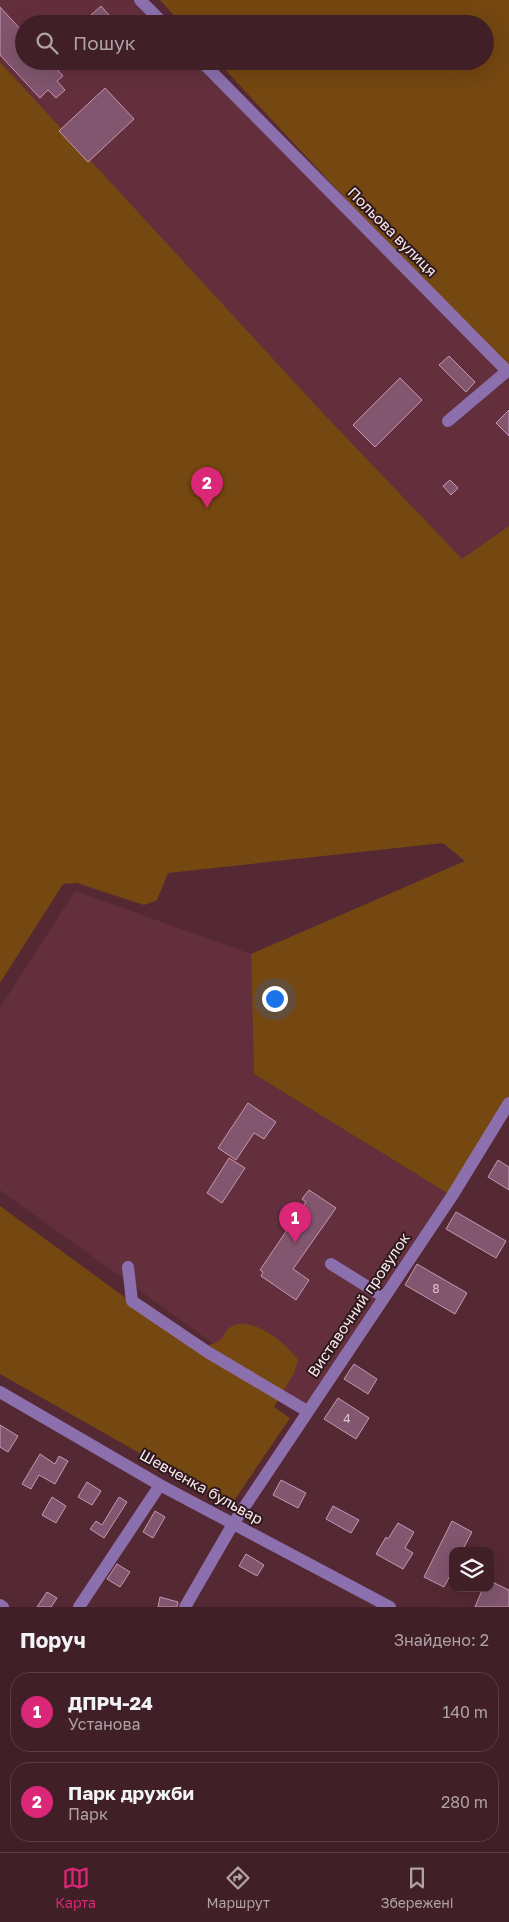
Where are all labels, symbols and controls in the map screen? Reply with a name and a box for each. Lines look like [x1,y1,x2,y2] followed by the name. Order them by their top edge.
[15,15,494,70] search box
[33,29,61,57] icon: search
[73,31,136,54] text: Пошук
[344,183,441,280] street label: Польова вулиця
[191,467,223,508] pin: 2
[262,986,288,1012] your location
[279,1202,311,1243] pin: 1
[303,1229,413,1380] street label: Виставочний провулок
[432,1281,440,1296] house number: 8
[343,1411,351,1426] house number: 4
[137,1445,266,1527] street label: Шевченка бульвар
[449,1547,494,1592] map controls
[449,1547,494,1592] button: layers
[20,1627,86,1653] text: Поруч
[394,1630,489,1650] text: Знайдено: 2
[68,1691,153,1714] text: ДПРЧ-24
[33,1702,41,1722] text: 1
[442,1702,488,1722] text: 140 m
[68,1714,140,1734] text: Установа
[68,1781,194,1804] text: Парк дружби
[32,1792,42,1812] text: 2
[441,1792,488,1812] text: 280 m
[68,1804,108,1824] text: Парк
[55,1864,96,1911] tab: Карта
[207,1864,270,1911] tab: Маршрут
[380,1864,454,1911] tab: Збережені

